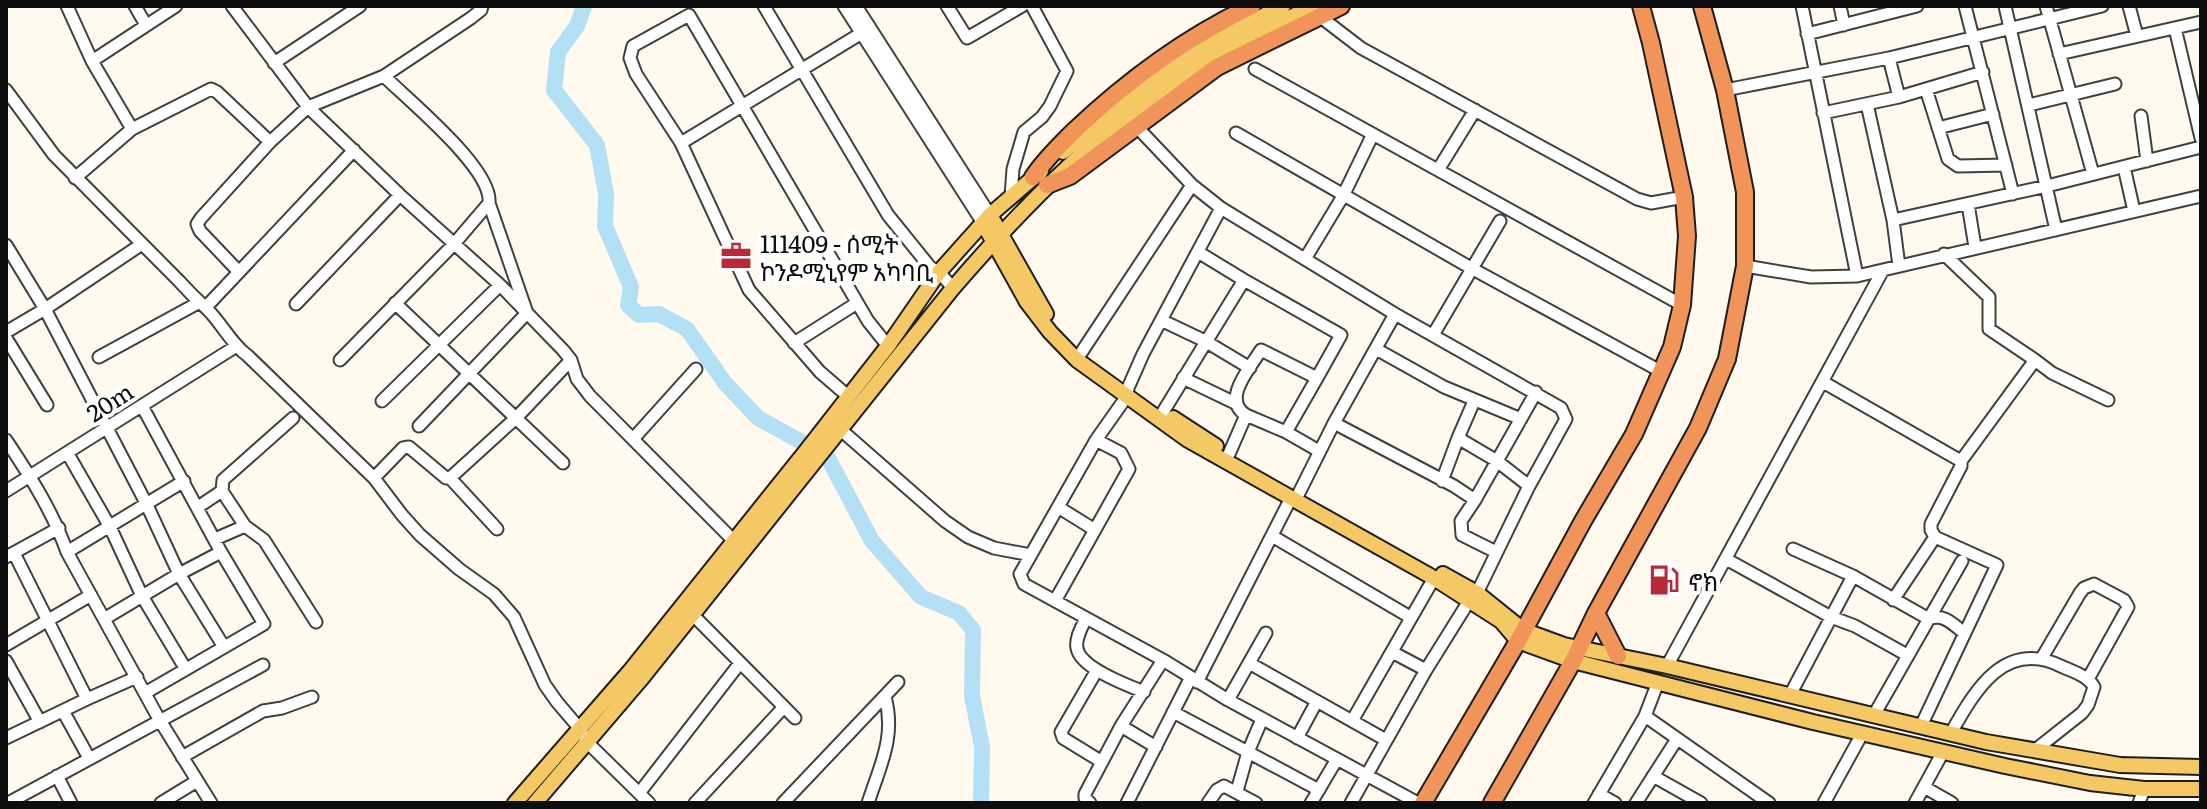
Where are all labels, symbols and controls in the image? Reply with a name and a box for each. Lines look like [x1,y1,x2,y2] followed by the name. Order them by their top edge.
[760,225,934,288] place label: 111409 - ሰሚት ኮንዶሚኒየም አካባቢ
[719,239,753,273] office icon: 111409 - ሰሚት ኮንዶሚኒየም አካባቢ
[79,373,139,429] street label: 20m
[1647,563,1681,597] fuel station icon: ኖክ
[1688,563,1718,598] place label: ኖክ

